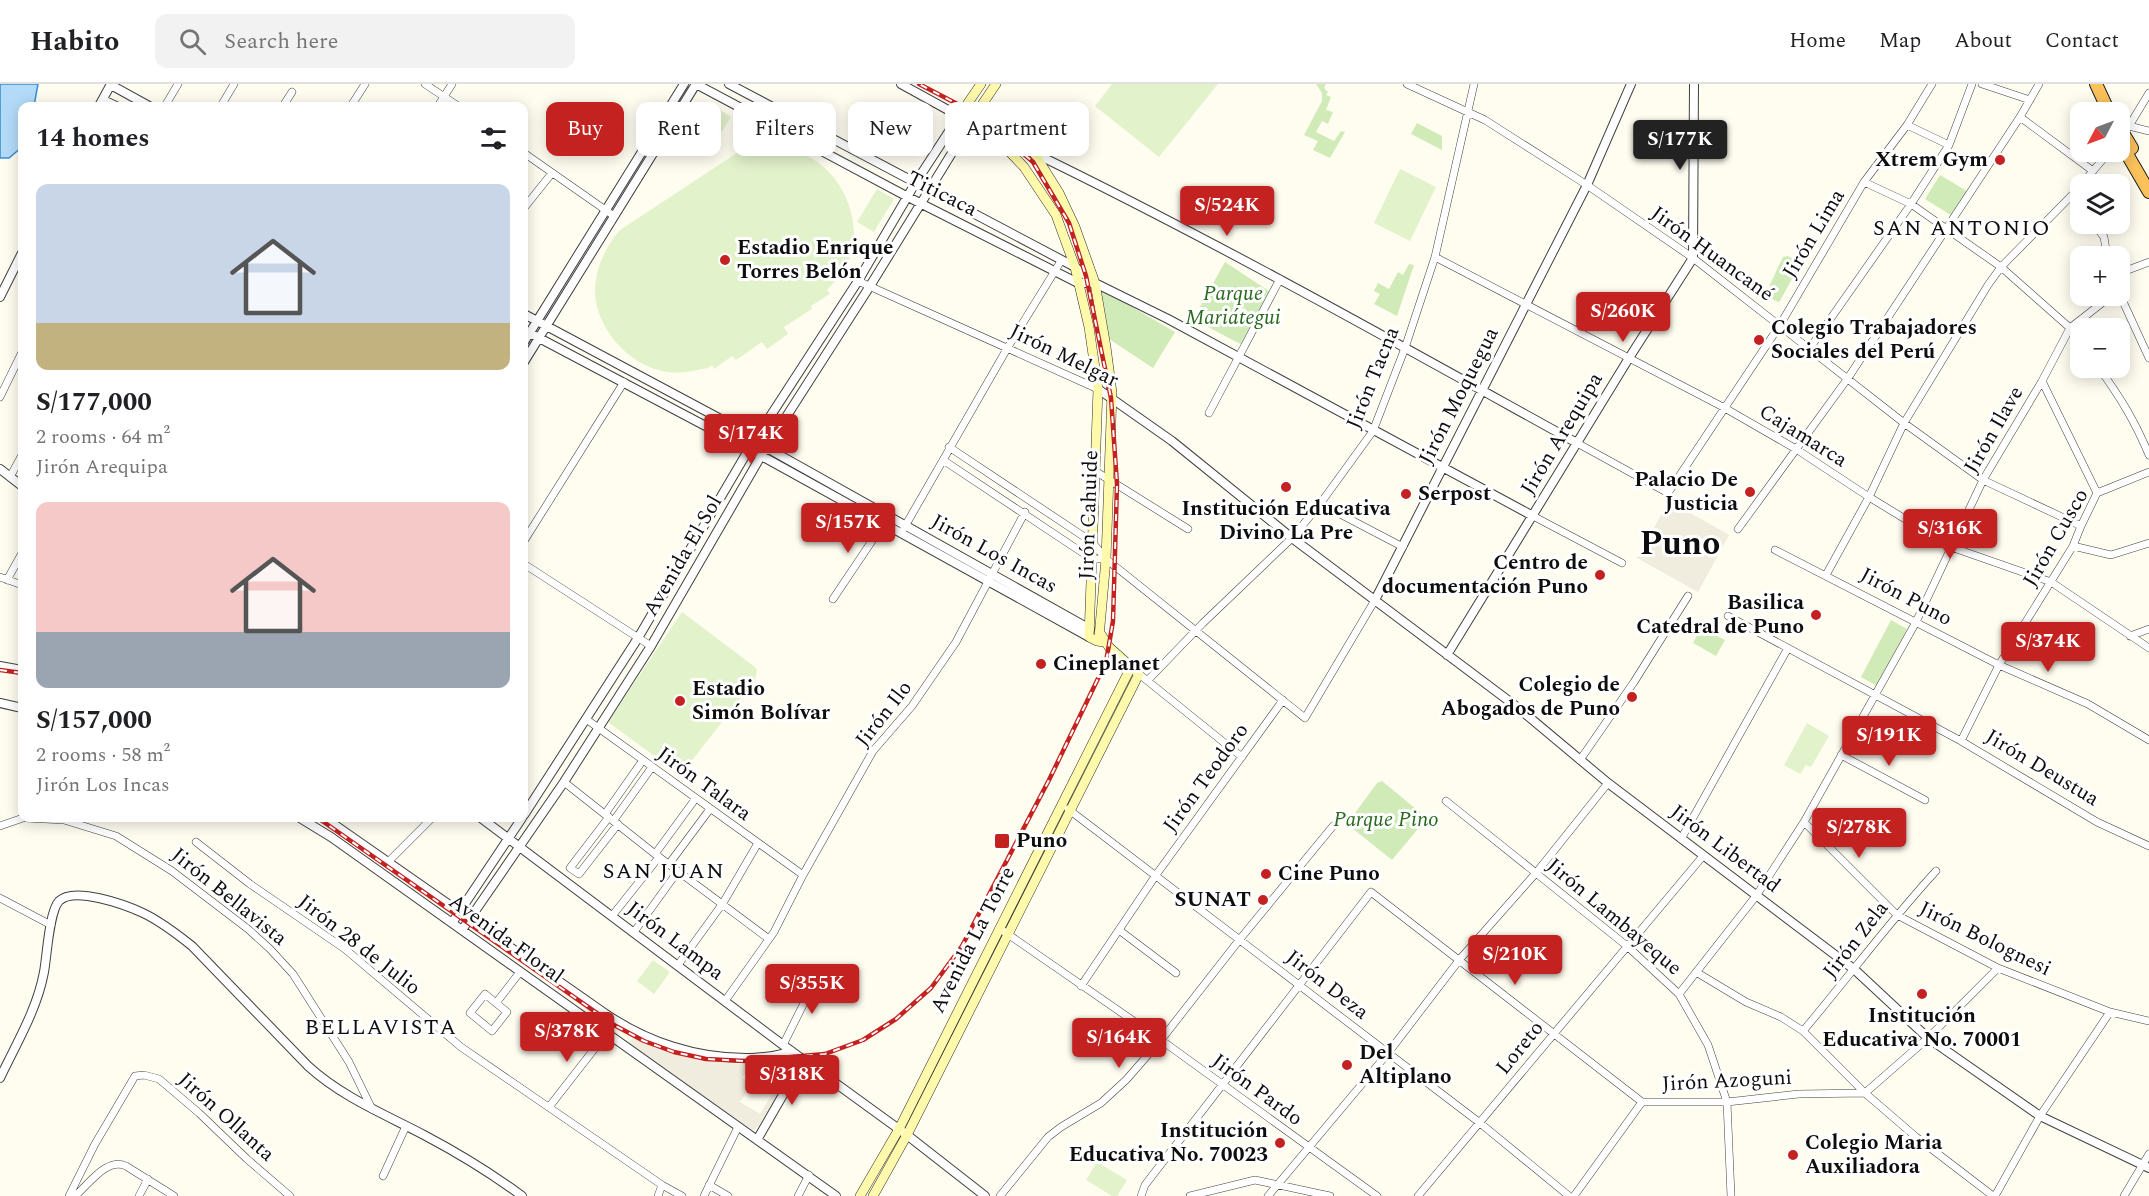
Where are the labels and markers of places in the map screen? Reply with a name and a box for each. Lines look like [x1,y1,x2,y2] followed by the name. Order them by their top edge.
[1631,120,1729,171] pin: S/177K
[1875,144,1988,176] place label: Xtrem Gym
[1993,153,2007,167] marker: Xtrem Gym
[1178,186,1276,237] pin: S/524K
[737,232,893,288] place label: Estadio Enrique Torres Belón
[718,253,732,267] marker: Estadio Enrique Torres Belón
[1574,292,1672,343] pin: S/260K
[1771,312,1977,368] place label: Colegio Trabajadores Sociales del Perú
[1752,333,1766,347] marker: Colegio Trabajadores Sociales del Perú
[702,414,800,465] pin: S/174K
[1634,464,1738,520] place label: Palacio De Justicia
[1418,478,1491,510] place label: Serpost
[1279,480,1293,494] marker: Institución Educativa Divino La Pre
[1743,485,1757,499] marker: Palacio De Justicia
[1399,487,1413,501] marker: Serpost
[1181,493,1391,549] place label: Institución Educativa Divino La Pre
[799,503,897,554] pin: S/157K
[1901,509,1999,560] pin: S/316K
[1382,547,1588,603] place label: Centro de documentación Puno
[1593,568,1607,582] marker: Centro de documentación Puno
[1636,587,1804,643] place label: Basilica Catedral de Puno
[1809,608,1823,622] marker: Basilica Catedral de Puno
[1999,622,2097,673] pin: S/374K
[1053,648,1160,680] place label: Cineplanet
[1034,657,1048,671] marker: Cineplanet
[1441,669,1620,725] place label: Colegio de Abogados de Puno
[692,673,830,729] place label: Estadio Simón Bolívar
[1625,690,1639,704] marker: Colegio de Abogados de Puno
[673,694,687,708] marker: Estadio Simón Bolívar
[1840,716,1938,767] pin: S/191K
[1810,808,1908,859] pin: S/278K
[1016,825,1067,857] place label: Puno
[993,832,1011,850] marker: Puno
[1278,858,1380,890] place label: Cine Puno
[1259,867,1273,881] marker: Cine Puno
[1175,884,1251,916] place label: SUNAT
[1256,893,1270,907] marker: SUNAT
[1466,935,1564,986] pin: S/210K
[763,964,861,1015] pin: S/355K
[1915,987,1929,1001] marker: Institución Educativa No. 70001
[1822,1000,2022,1056] place label: Institución Educativa No. 70001
[518,1012,616,1063] pin: S/378K
[1070,1018,1168,1069] pin: S/164K
[1359,1037,1452,1093] place label: Del Altiplano
[743,1055,841,1106] pin: S/318K
[1340,1058,1354,1072] marker: Del Altiplano
[1069,1115,1268,1171] place label: Institución Educativa No. 70023
[1805,1127,1942,1183] place label: Colegio Maria Auxiliadora
[1273,1136,1287,1150] marker: Institución Educativa No. 70023
[1786,1148,1800,1162] marker: Colegio Maria Auxiliadora

